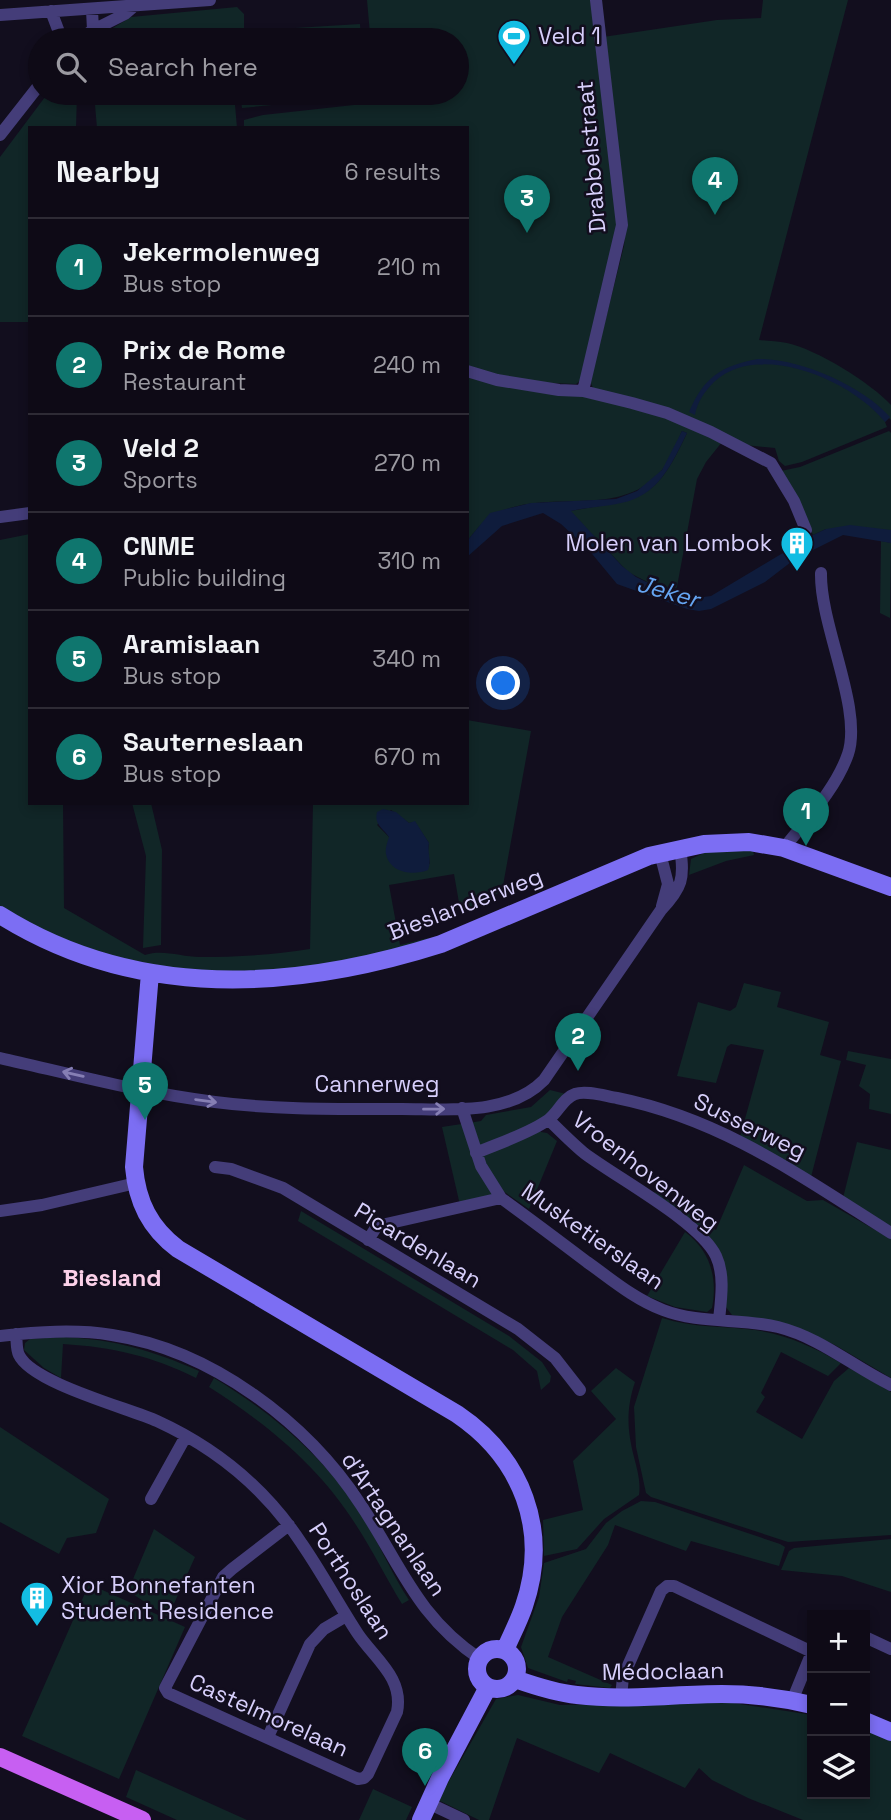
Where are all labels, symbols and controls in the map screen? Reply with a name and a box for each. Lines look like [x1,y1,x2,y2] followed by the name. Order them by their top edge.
[495,17,533,66] sports icon: Veld 1
[538,21,601,51] place label: Veld 1
[28,28,469,105] search box
[52,48,90,86] icon: search
[108,50,258,84] text: Search here
[569,80,613,234] street label: Drabbelstraat
[56,152,160,191] text: Nearby
[345,157,441,187] text: 6 results
[692,157,738,215] pin: 4
[504,175,550,233] pin: 3
[123,235,320,269] text: Jekermolenweg
[74,252,84,282] text: 1
[377,252,441,282] text: 210 m
[123,269,221,299] text: Bus stop
[123,333,286,367] text: Prix de Rome
[72,350,86,380] text: 2
[373,350,441,380] text: 240 m
[123,367,246,397] text: Restaurant
[123,431,199,465] text: Veld 2
[72,448,86,478] text: 3
[374,448,441,478] text: 270 m
[123,465,198,495] text: Sports
[778,524,816,573] building icon: Molen van Lombok
[565,528,772,558] place label: Molen van Lombok
[123,529,195,563] text: CNME
[72,546,86,576] text: 4
[377,546,441,576] text: 310 m
[123,563,286,593] text: Public building
[633,567,706,615] water label: Jeker
[123,627,260,661] text: Aramislaan
[72,644,86,674] text: 5
[372,644,441,674] text: 340 m
[123,661,221,691] text: Bus stop
[486,666,520,700] your location
[123,725,304,759] text: Sauterneslaan
[72,742,86,772] text: 6
[374,742,441,772] text: 670 m
[123,759,221,789] text: Bus stop
[783,788,829,846] pin: 1
[383,861,547,947] street label: Bieslanderweg
[555,1013,601,1071] pin: 2
[122,1062,168,1120] pin: 5
[62,1067,85,1081] one-way arrow
[314,1069,440,1099] street label: Cannerweg
[689,1086,811,1166] street label: Susserweg
[195,1095,217,1108] one-way arrow
[422,1102,445,1116] one-way arrow
[567,1104,725,1238] street label: Vroenhovenweg
[516,1176,670,1296] street label: Musketierslaan
[349,1195,487,1295] street label: Picardenlaan
[62,1262,162,1293] district label: Biesland
[335,1446,453,1602] street label: d'Artagnanlaan
[302,1517,400,1645] street label: Porthoslaan
[61,1570,274,1626] place label: Xior Bonnefanten Student Residence
[18,1579,56,1628] building icon: Xior Bonnefanten Student Residence
[807,1610,870,1799] map controls
[807,1610,870,1673] button: +
[602,1655,724,1687] street label: Médoclaan
[185,1666,353,1764] street label: Castelmorelaan
[807,1673,870,1736] button: −
[402,1728,448,1786] pin: 6
[807,1736,870,1799] button: layers

